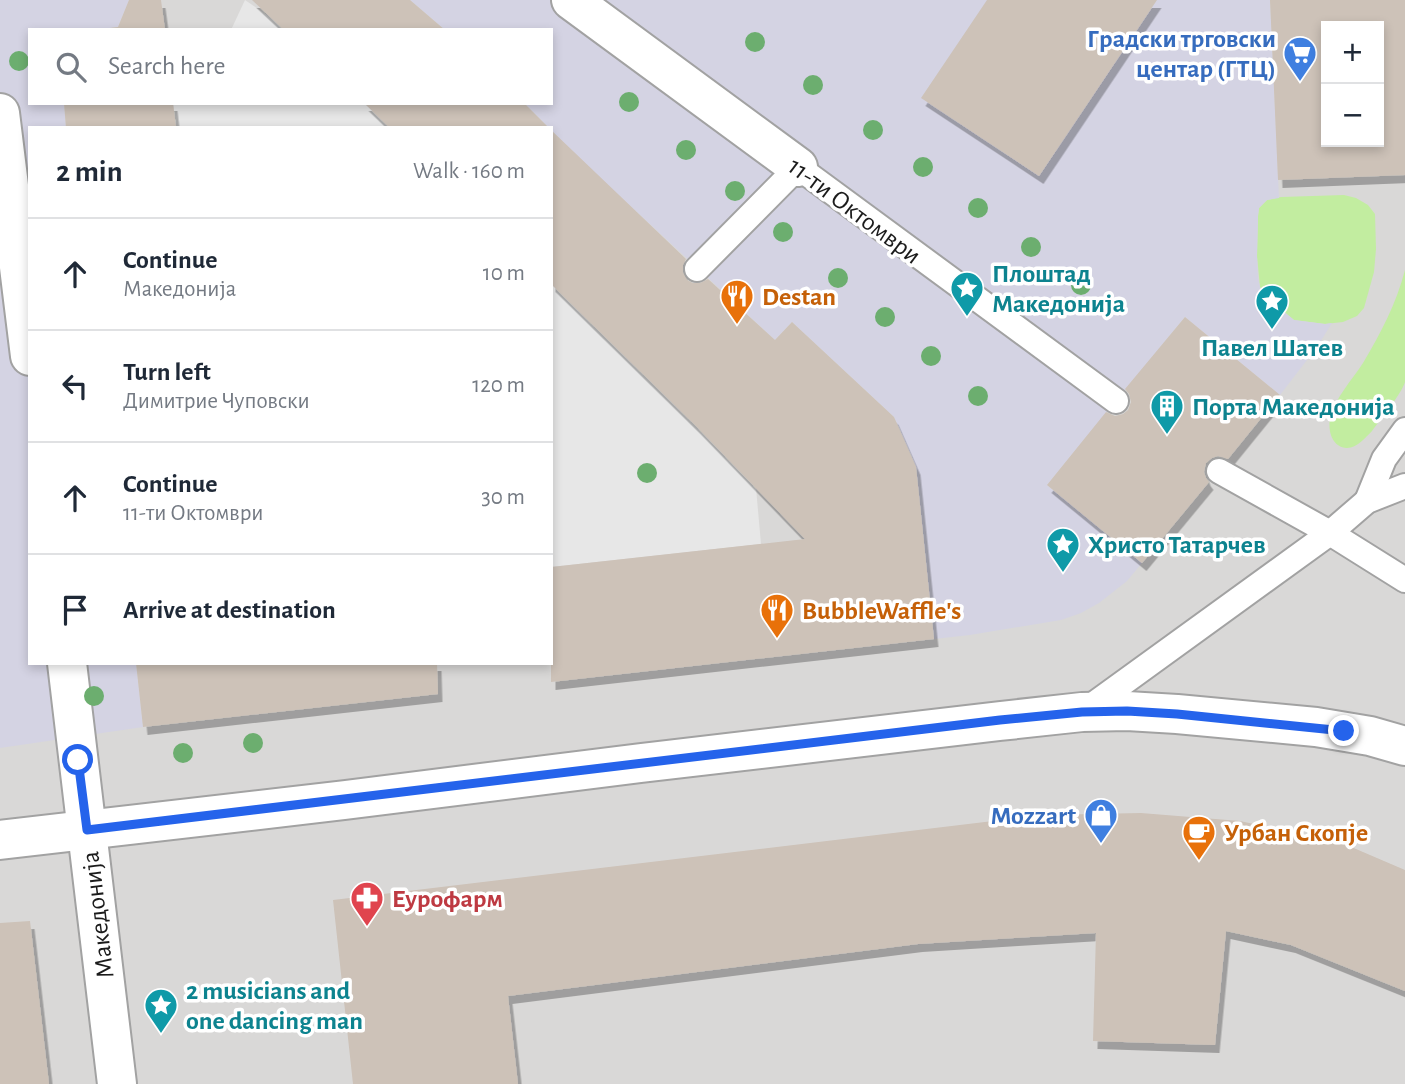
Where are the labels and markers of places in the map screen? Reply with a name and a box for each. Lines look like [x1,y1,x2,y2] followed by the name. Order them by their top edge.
[1087,26,1276,82] place label: Градски трговски центар (ГТЦ)
[1281,34,1319,83] supermarket icon: Градски трговски центар (ГТЦ)
[992,261,1125,317] place label: Плоштад Македонија
[948,269,986,318] place icon: Плоштад Македонија
[718,277,756,326] restaurant icon: Destan
[1253,282,1291,331] place icon: Павел Шатев
[762,284,836,310] place label: Destan
[1201,335,1343,361] place label: Павел Шатев
[1148,387,1186,436] building icon: Порта Македонија
[1192,394,1395,420] place label: Порта Македонија
[1044,525,1082,574] place icon: Христо Татарчев
[1088,532,1266,558] place label: Христо Татарчев
[758,591,796,640] restaurant icon: BubbleWaffle's
[802,598,961,624] place label: BubbleWaffle's
[1082,796,1120,845] shop icon: Mozzart
[991,803,1076,829] place label: Mozzart
[1180,813,1218,862] cafe icon: Урбан Скопје
[1224,820,1368,846] place label: Урбан Скопје
[348,879,386,928] pharmacy icon: Eуpoфapм
[392,886,503,912] place label: Eуpoфapм
[186,978,363,1034] place label: 2 musicians and one dancing man
[142,986,180,1035] place icon: 2 musicians and one dancing man

